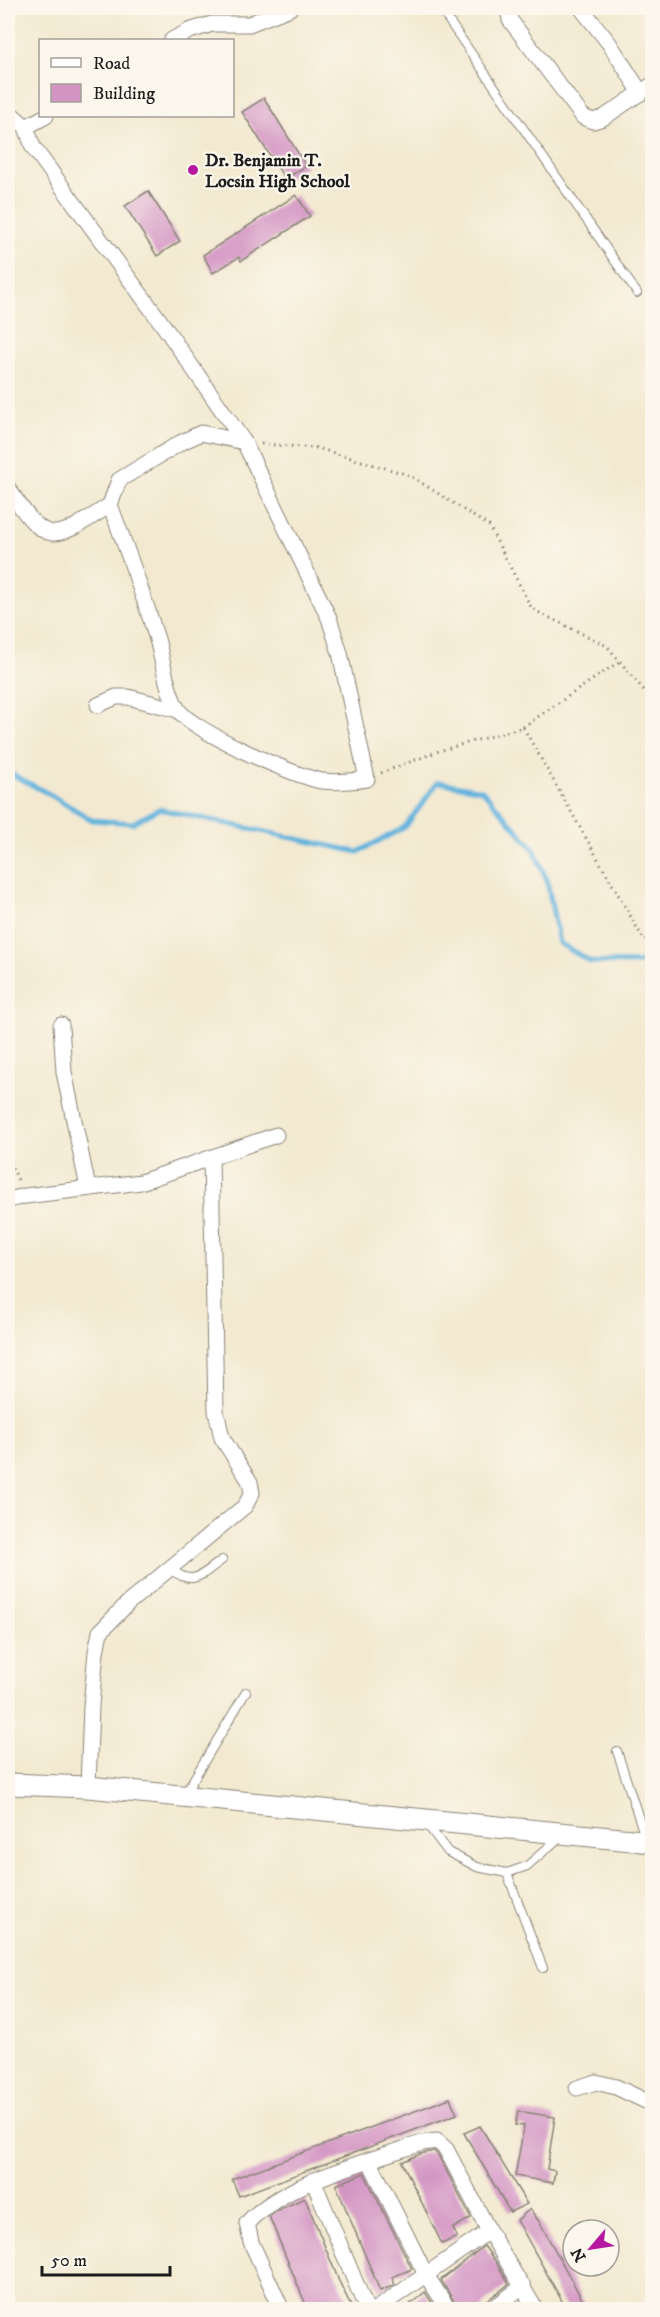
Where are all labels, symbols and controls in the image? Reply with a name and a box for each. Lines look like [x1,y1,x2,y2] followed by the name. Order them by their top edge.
[39,39,234,117] legend
[93,53,130,75] text: Road
[93,83,155,105] text: Building
[205,150,350,193] place label: Dr. Benjamin T. Locsin High School
[186,163,200,177] marker: Dr. Benjamin T. Locsin High School
[561,2218,621,2278] north arrow
[42,2239,170,2277] scale bar
[567,2244,591,2265] text: N
[51,2250,87,2272] text: 50 m

